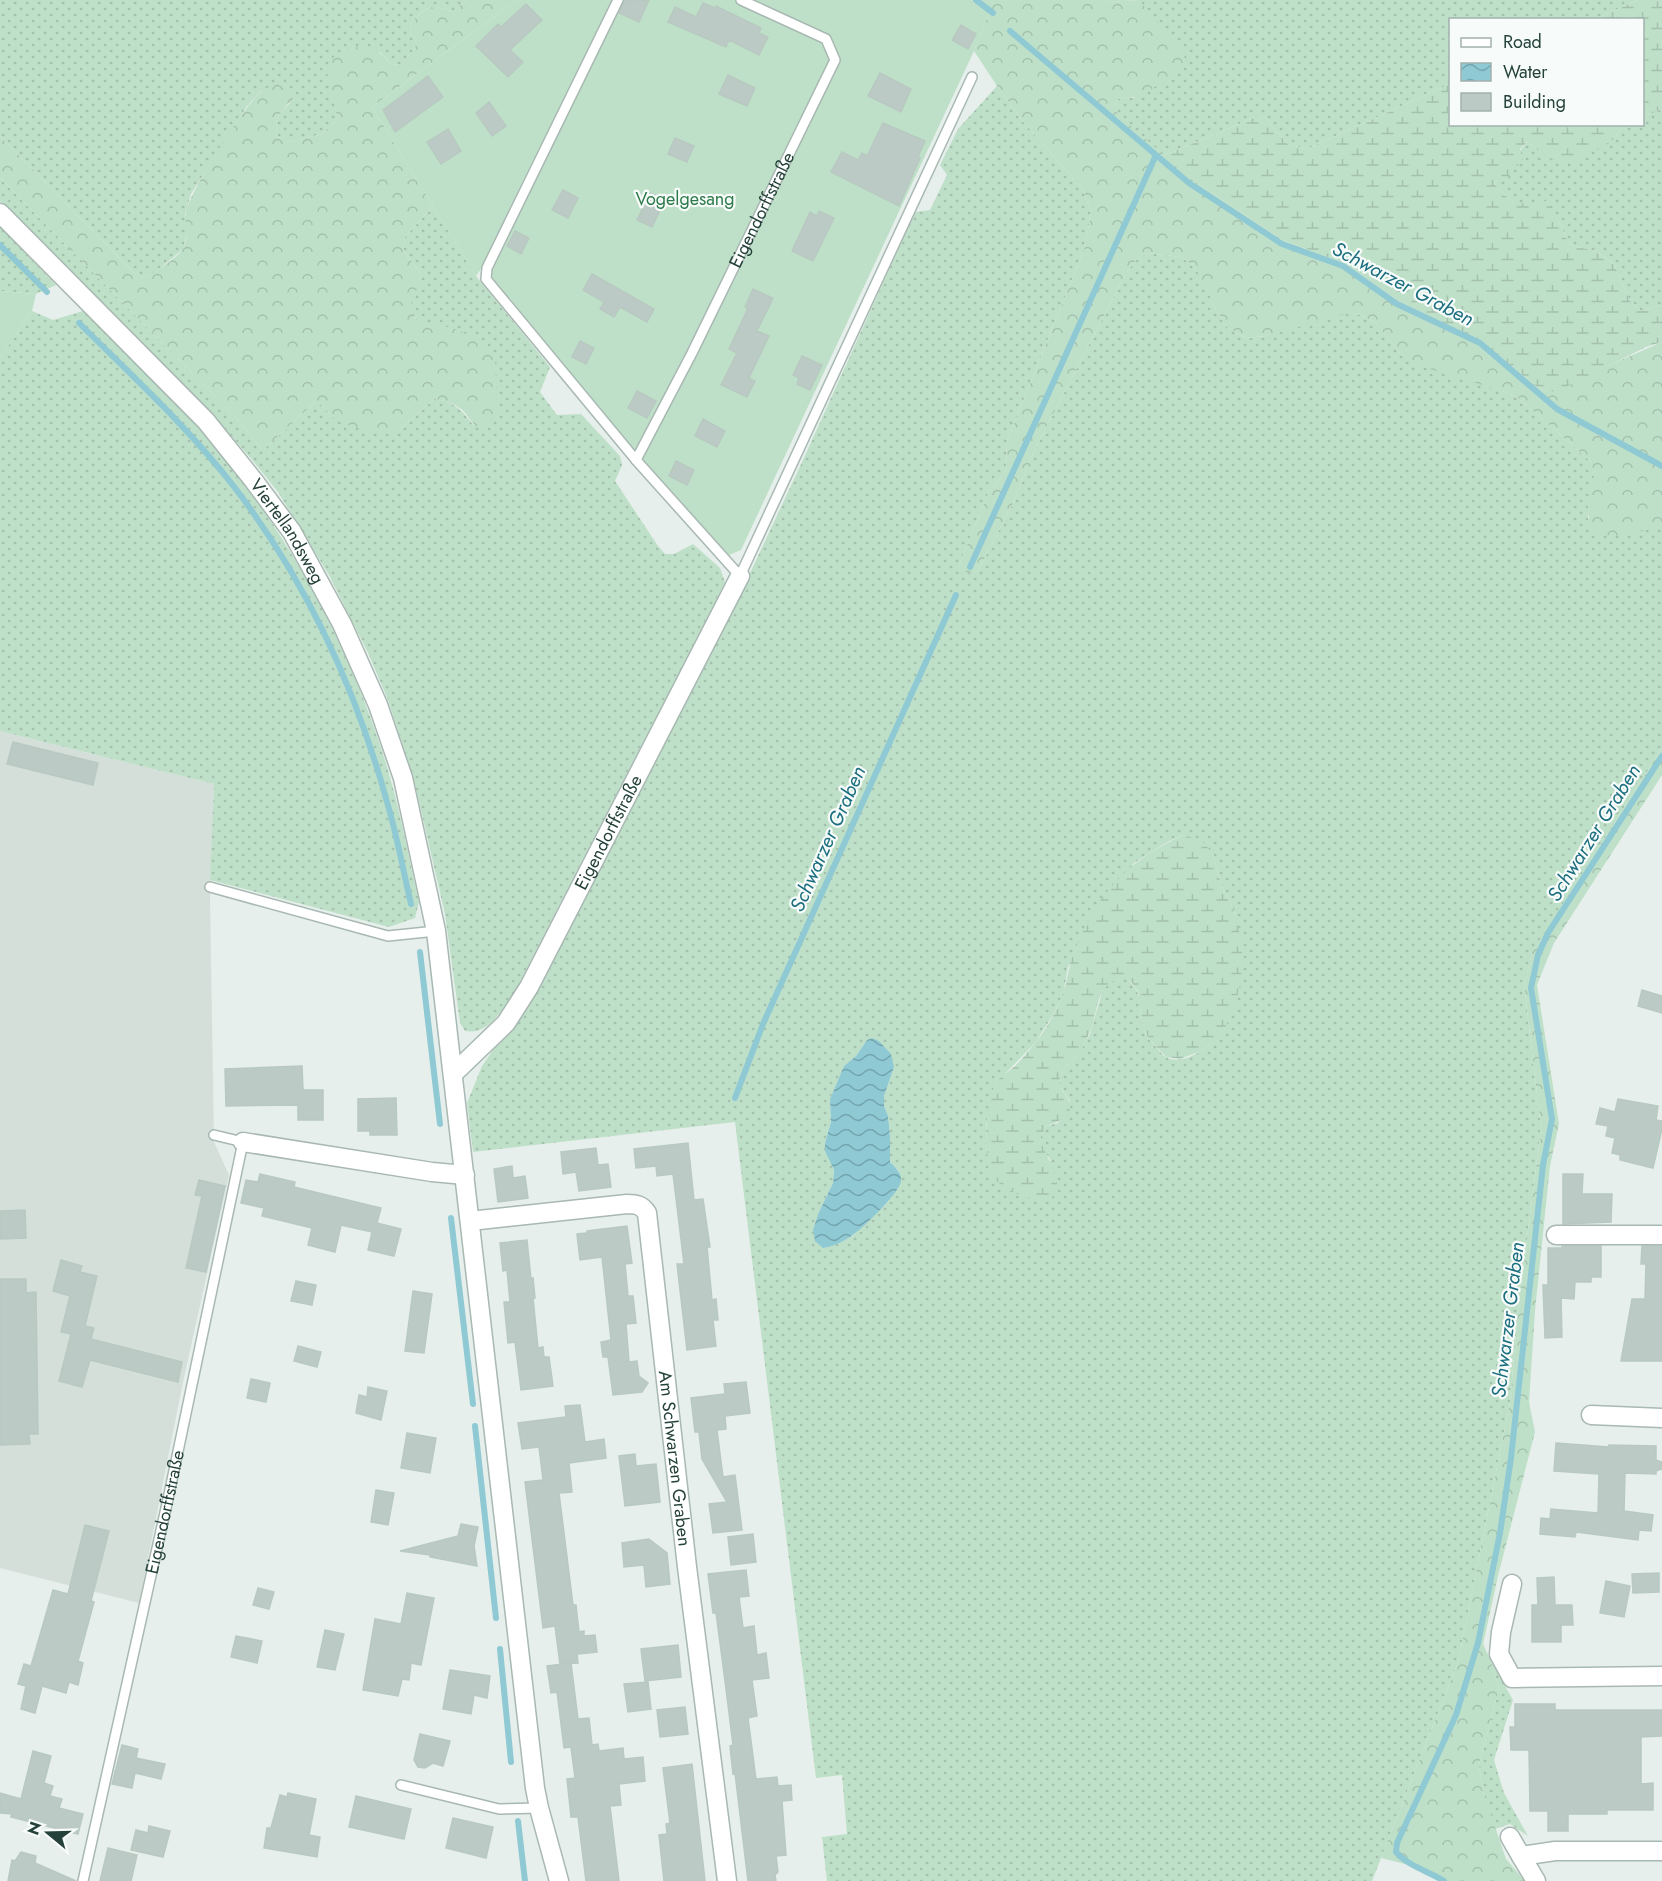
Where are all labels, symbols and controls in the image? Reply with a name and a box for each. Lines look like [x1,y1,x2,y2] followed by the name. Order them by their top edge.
[1449,18,1644,126] legend
[1503,29,1542,55] text: Road
[1503,59,1548,85] text: Water
[1503,89,1566,115] text: Building
[723,148,801,272] street label: Eigendorffstraße
[635,186,735,212] park label: Vogelgesang
[1327,234,1479,334] water label: Schwarzer Graben
[244,473,331,589] street label: Viertellandsweg
[1540,759,1648,907] water label: Schwarzer Graben
[783,761,873,917] water label: Schwarzer Graben
[568,770,649,894] street label: Eigendorffstraße
[1484,1240,1532,1400] water label: Schwarzer Graben
[652,1369,698,1548] street label: Am Schwarzen Graben
[139,1448,191,1576] street label: Eigendorffstraße
[18,1803,78,1863] north arrow
[21,1819,47,1838] text: N

